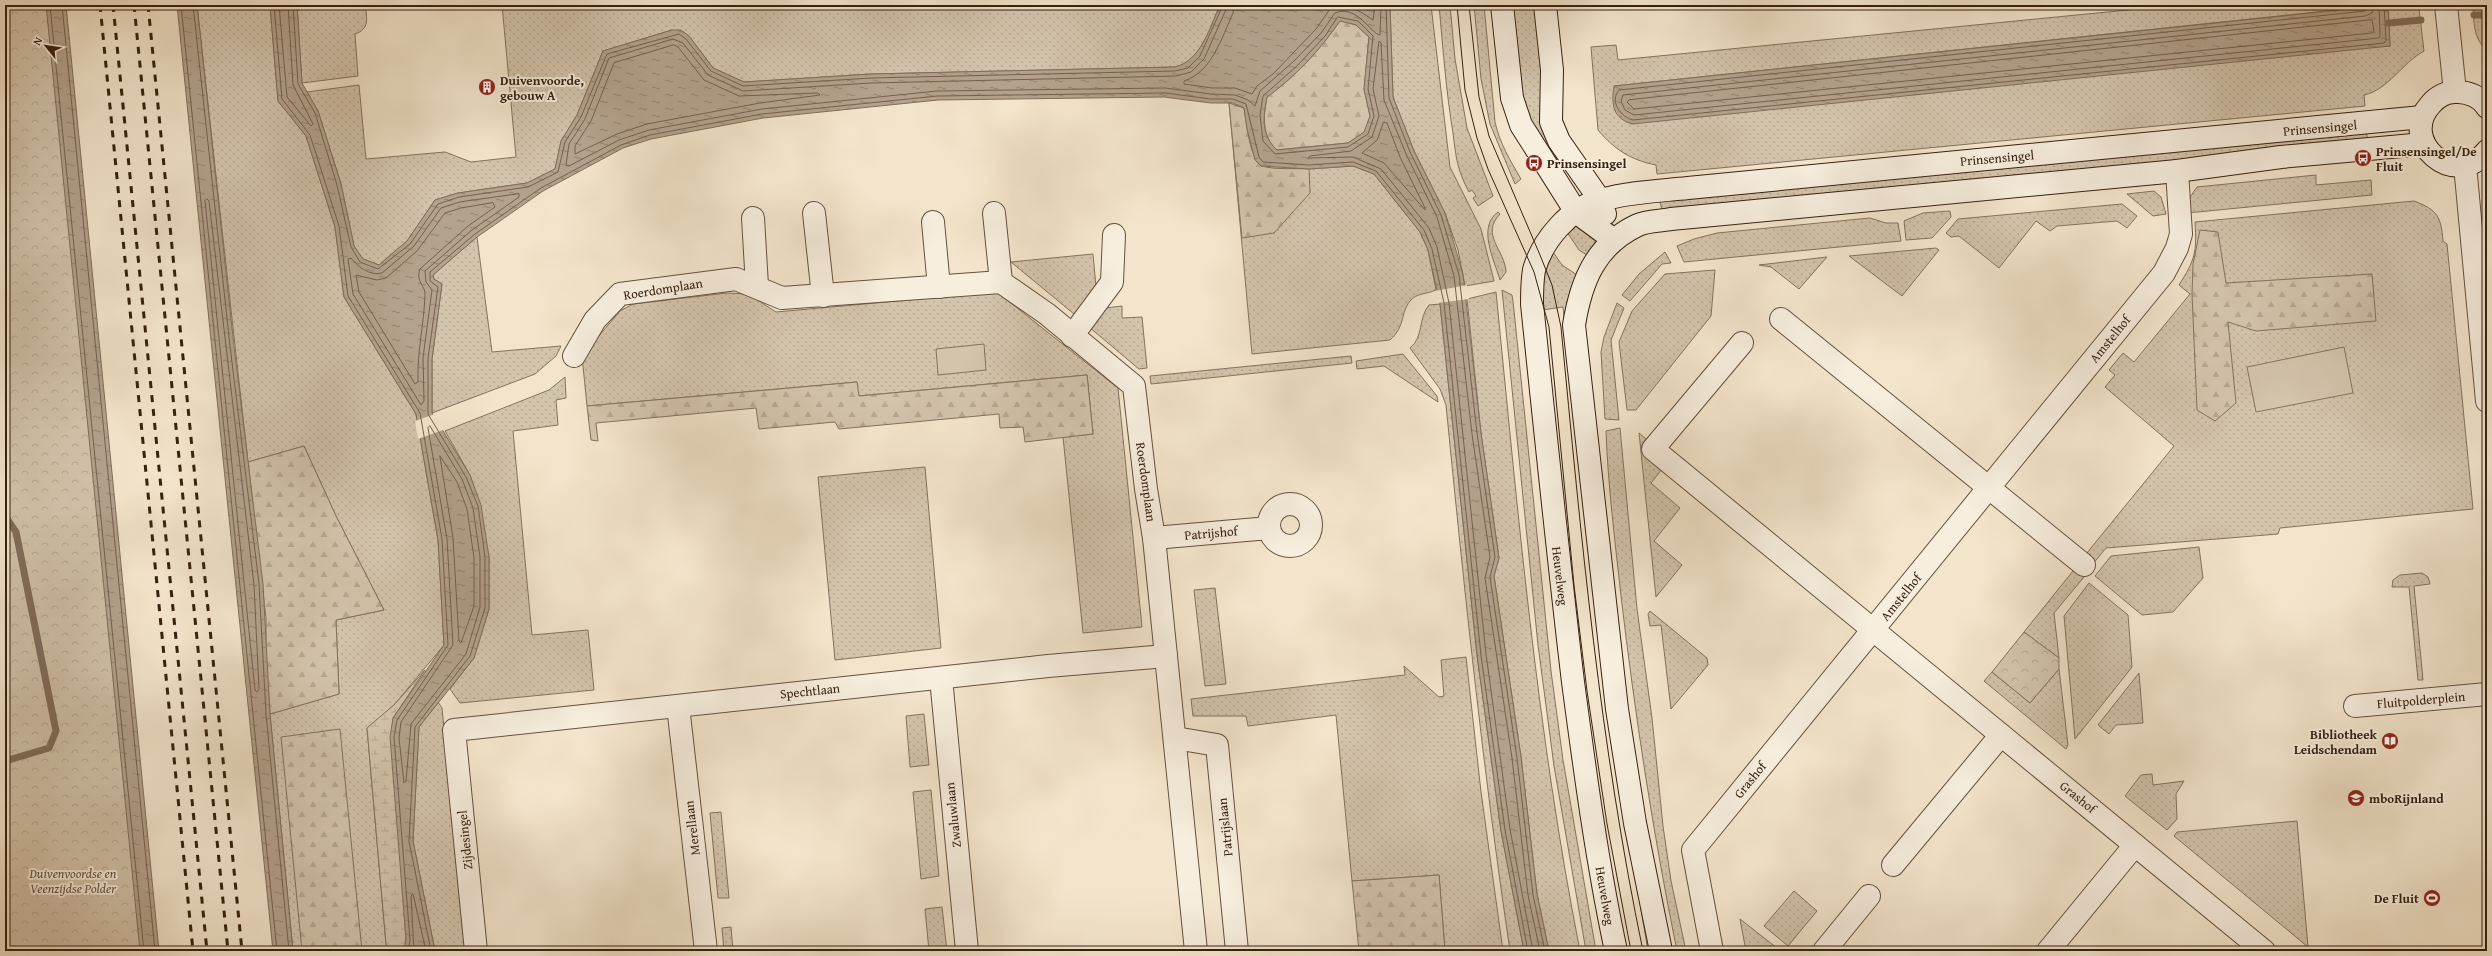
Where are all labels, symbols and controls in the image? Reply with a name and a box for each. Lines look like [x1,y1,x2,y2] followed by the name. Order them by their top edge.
[26,26,66,66] north arrow
[29,33,46,48] text: N
[500,71,584,105] place label: Duivenvoorde, gebouw A
[477,77,497,97] building icon: Duivenvoorde, gebouw A
[2282,115,2358,141] street label: Prinsensingel
[2376,142,2477,176] place label: Prinsensingel/De Fluit
[1959,145,2035,171] street label: Prinsensingel
[2353,148,2373,168] bus stop icon: Prinsensingel/De Fluit
[1524,153,1544,173] bus stop icon: Prinsensingel
[1547,154,1626,173] place label: Prinsensingel
[622,273,705,305] street label: Roerdomplaan
[2085,310,2136,367] street label: Amstelhof
[1131,441,1161,524] street label: Roerdomplaan
[1184,521,1240,545] street label: Patrijshof
[1547,545,1573,607] street label: Heuvelweg
[1876,568,1927,625] street label: Amstelhof
[779,678,842,704] street label: Spechtlaan
[2376,687,2467,713] street label: Fluitpolderplein
[2294,725,2378,759] place label: Bibliotheek Leidschendam
[2380,731,2400,751] library icon: Bibliotheek Leidschendam
[1729,756,1772,802] street label: Grashof
[2056,776,2102,819] street label: Grashof
[940,781,966,848] street label: Zwaluwlaan
[2346,788,2366,808] school or university icon: mboRijnland
[2369,789,2444,808] place label: mboRijnland
[1212,796,1238,857] street label: Patrijslaan
[679,799,705,856] street label: Merellaan
[452,809,478,871] street label: Zijdesingel
[29,864,117,898] park label: Duivenvoordse en Veenzijdse Polder
[1591,865,1620,927] street label: Heuvelweg
[2422,888,2442,908] sports icon: De Fluit
[2374,889,2419,908] place label: De Fluit

